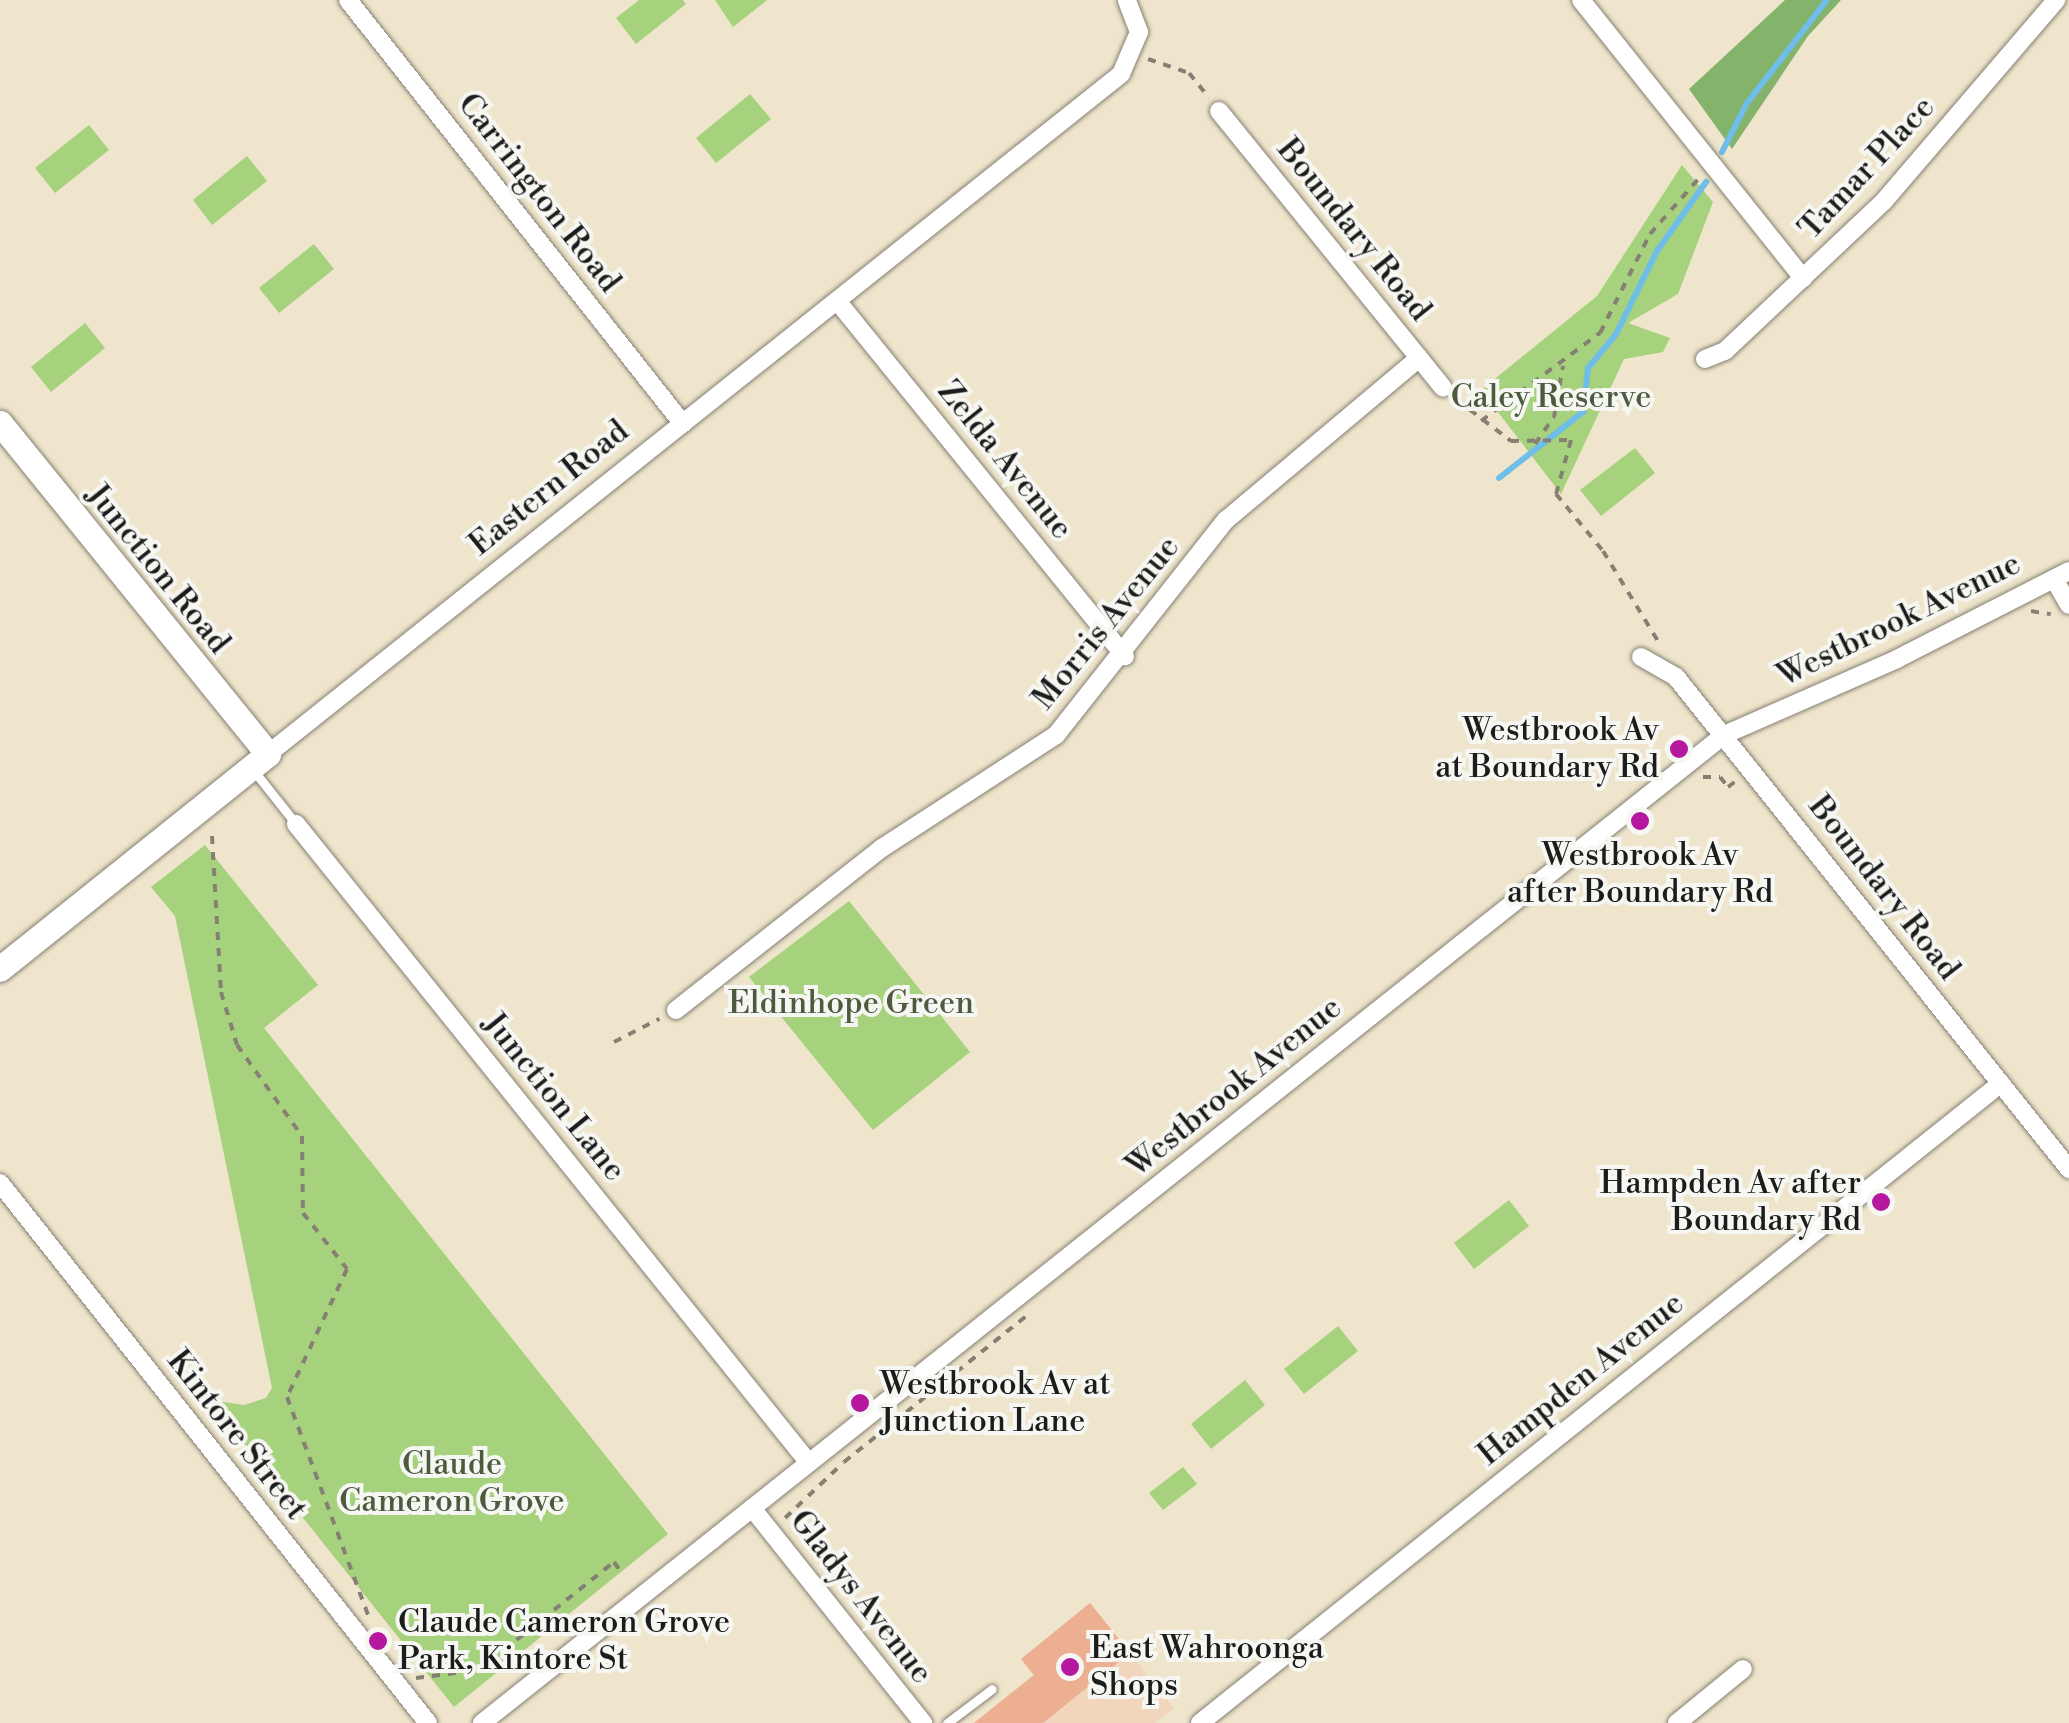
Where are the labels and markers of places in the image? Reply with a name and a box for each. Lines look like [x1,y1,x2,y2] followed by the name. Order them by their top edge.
[1435,712,1659,787] place label: Westbrook Av at Boundary Rd
[1668,738,1690,760] marker: Westbrook Av at Boundary Rd
[1629,810,1651,832] marker: Westbrook Av after Boundary Rd
[1507,837,1773,912] place label: Westbrook Av after Boundary Rd
[1600,1165,1861,1240] place label: Hampden Av after Boundary Rd
[1870,1191,1892,1213] marker: Hampden Av after Boundary Rd
[880,1366,1111,1441] place label: Westbrook Av at Junction Lane
[849,1392,871,1414] marker: Westbrook Av at Junction Lane
[398,1604,730,1679] place label: Claude Cameron Grove Park, Kintore St
[367,1630,389,1652] marker: Claude Cameron Grove Park, Kintore St
[1090,1630,1324,1705] place label: East Wahroonga Shops
[1059,1656,1081,1678] marker: East Wahroonga Shops

